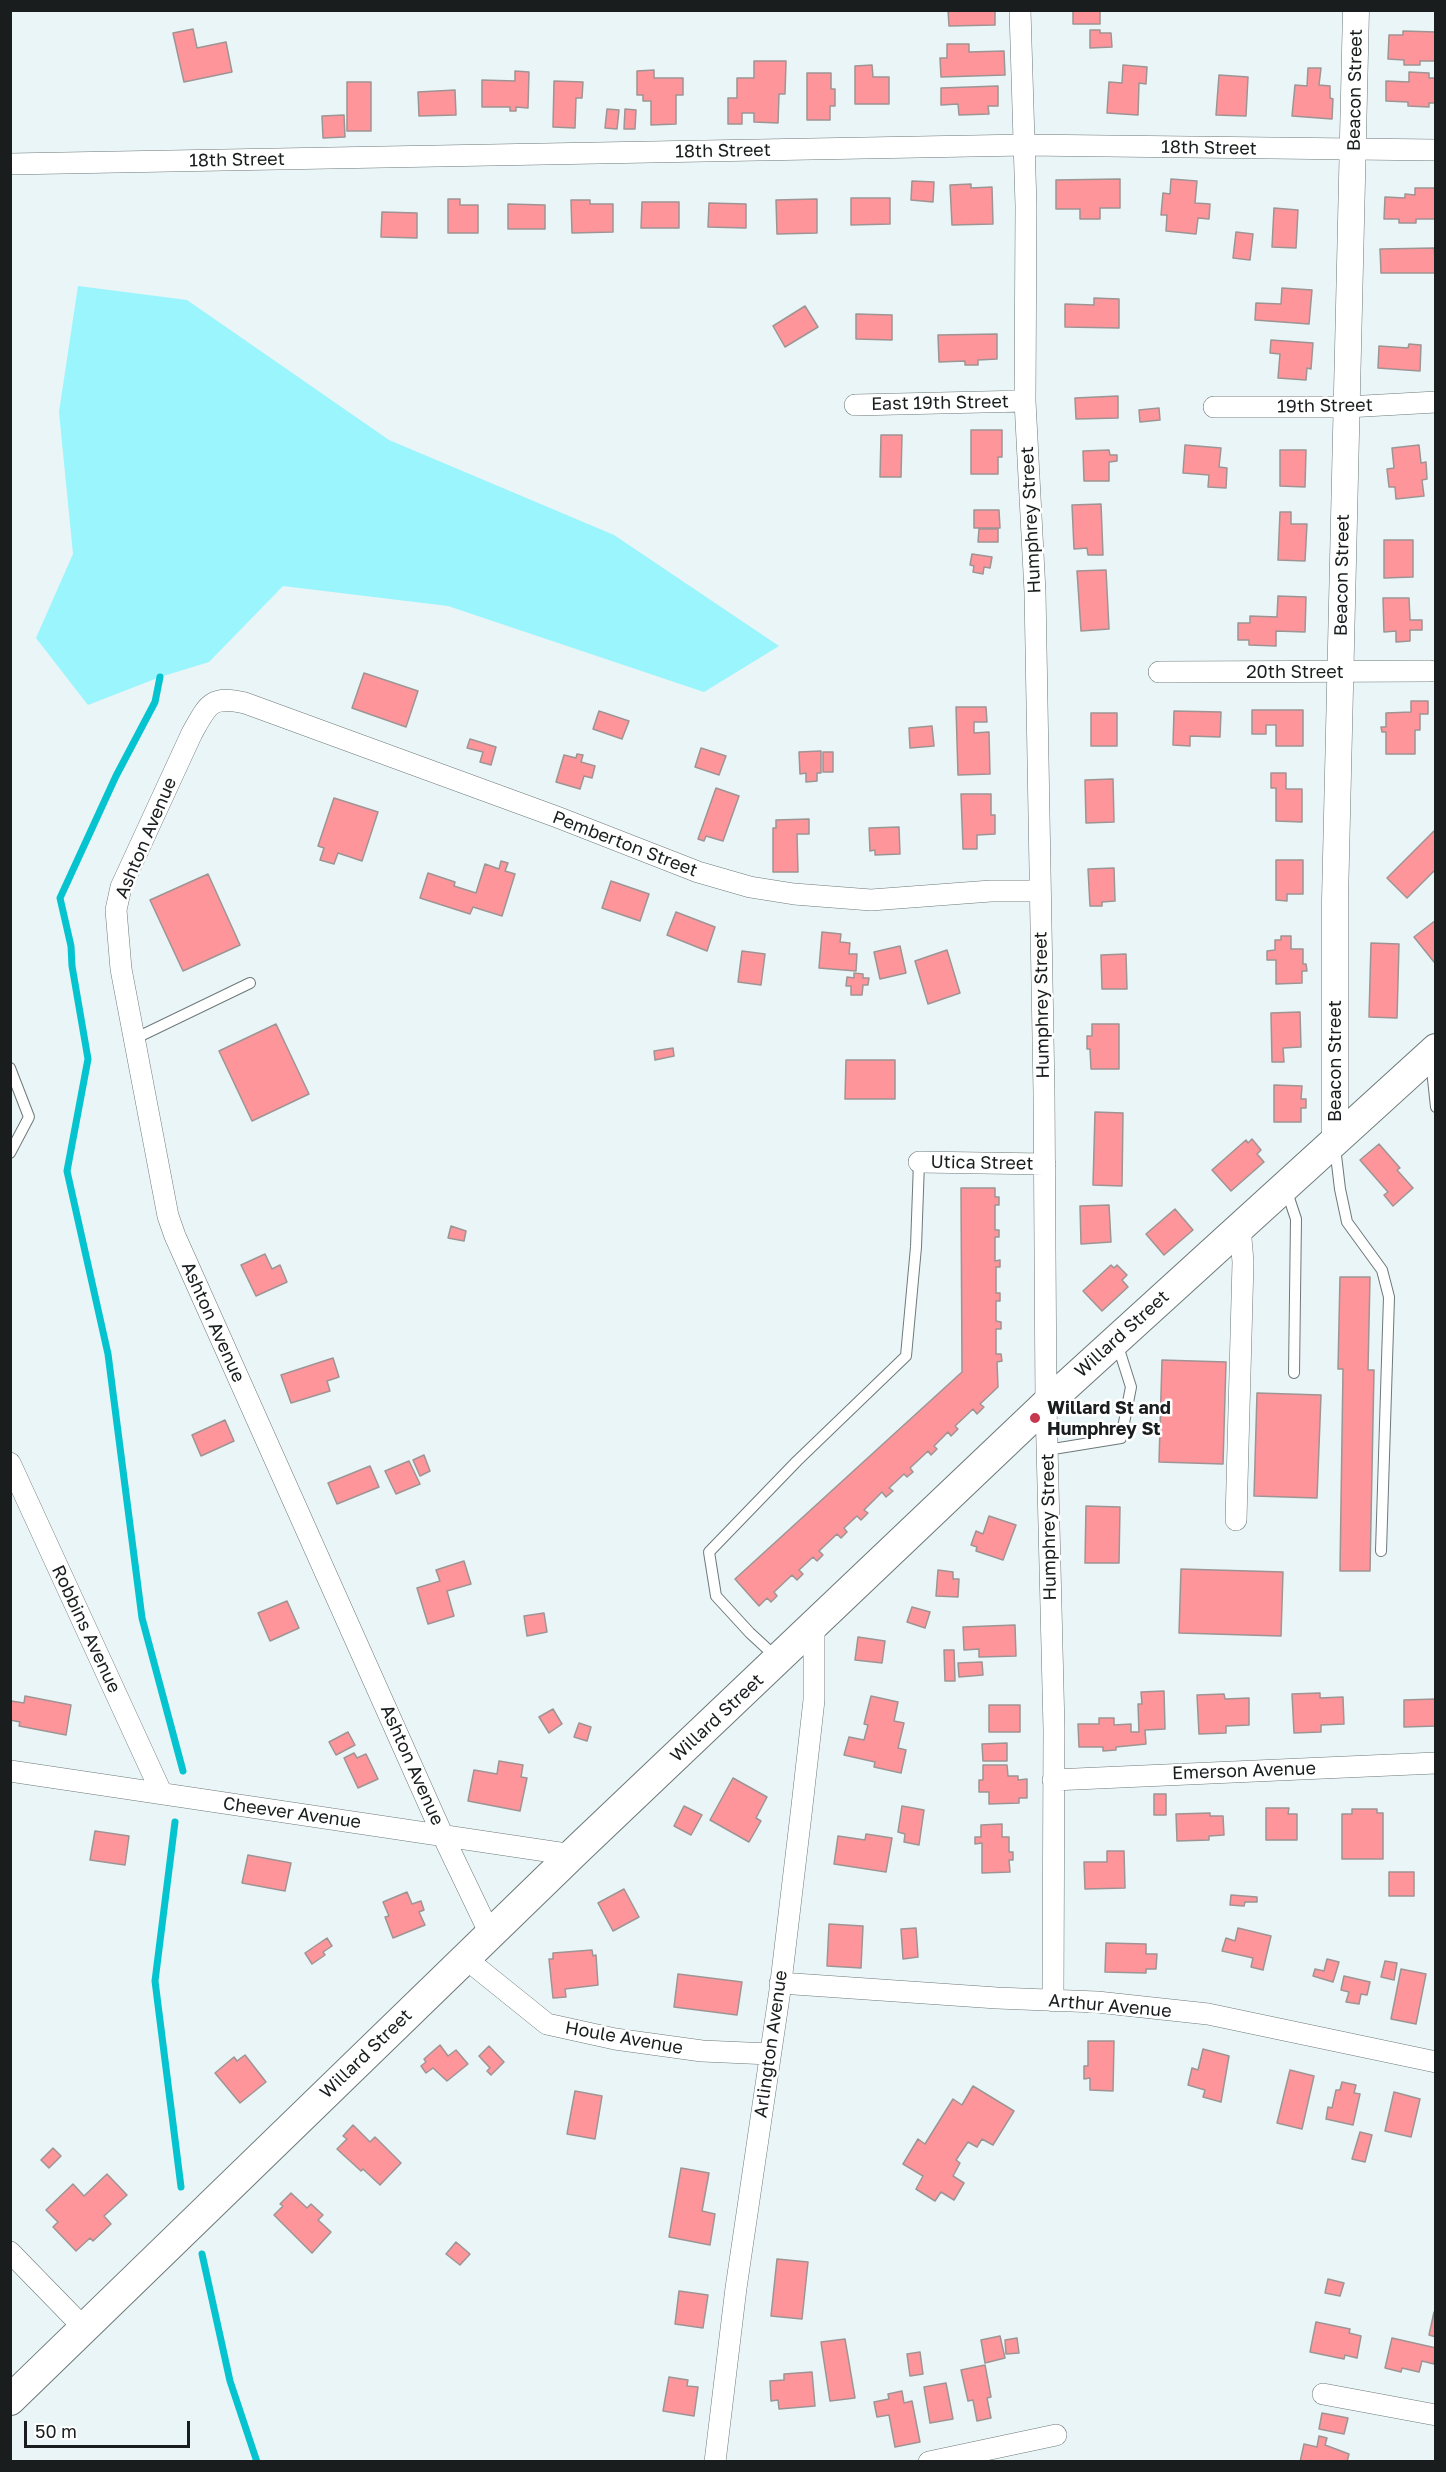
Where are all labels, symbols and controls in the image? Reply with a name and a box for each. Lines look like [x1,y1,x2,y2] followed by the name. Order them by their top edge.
[1343,29,1367,151] street label: Beacon Street
[1161,136,1257,160] street label: 18th Street
[675,139,771,163] street label: 18th Street
[189,148,285,172] street label: 18th Street
[871,391,1009,415] street label: East 19th Street
[1277,394,1373,418] street label: 19th Street
[1016,446,1046,594] street label: Humphrey Street
[1330,514,1354,636] street label: Beacon Street
[1246,661,1344,683] street label: 20th Street
[111,774,181,902] street label: Ashton Avenue
[549,806,701,882] street label: Pemberton Street
[1030,931,1054,1079] street label: Humphrey Street
[1324,1000,1346,1122] street label: Beacon Street
[930,1151,1034,1175] street label: Utica Street
[177,1258,249,1386] street label: Ashton Avenue
[1070,1286,1174,1382] street label: Willard Street
[1047,1397,1171,1440] place label: Willard St and Humphrey St
[1028,1411,1042,1425] marker: Willard St and Humphrey St
[1037,1453,1061,1601] street label: Humphrey Street
[47,1562,125,1696] street label: Robbins Avenue
[666,1669,768,1767] street label: Willard Street
[376,1701,448,1829] street label: Ashton Avenue
[1172,1758,1316,1784] street label: Emerson Avenue
[222,1793,362,1833] street label: Cheever Avenue
[750,1969,792,2119] street label: Arlington Avenue
[1047,1990,1173,2022] street label: Arthur Avenue
[316,2005,416,2103] street label: Willard Street
[563,2017,685,2059] street label: Houle Avenue
[27,2409,194,2447] scale bar
[35,2420,77,2442] text: 50 m

